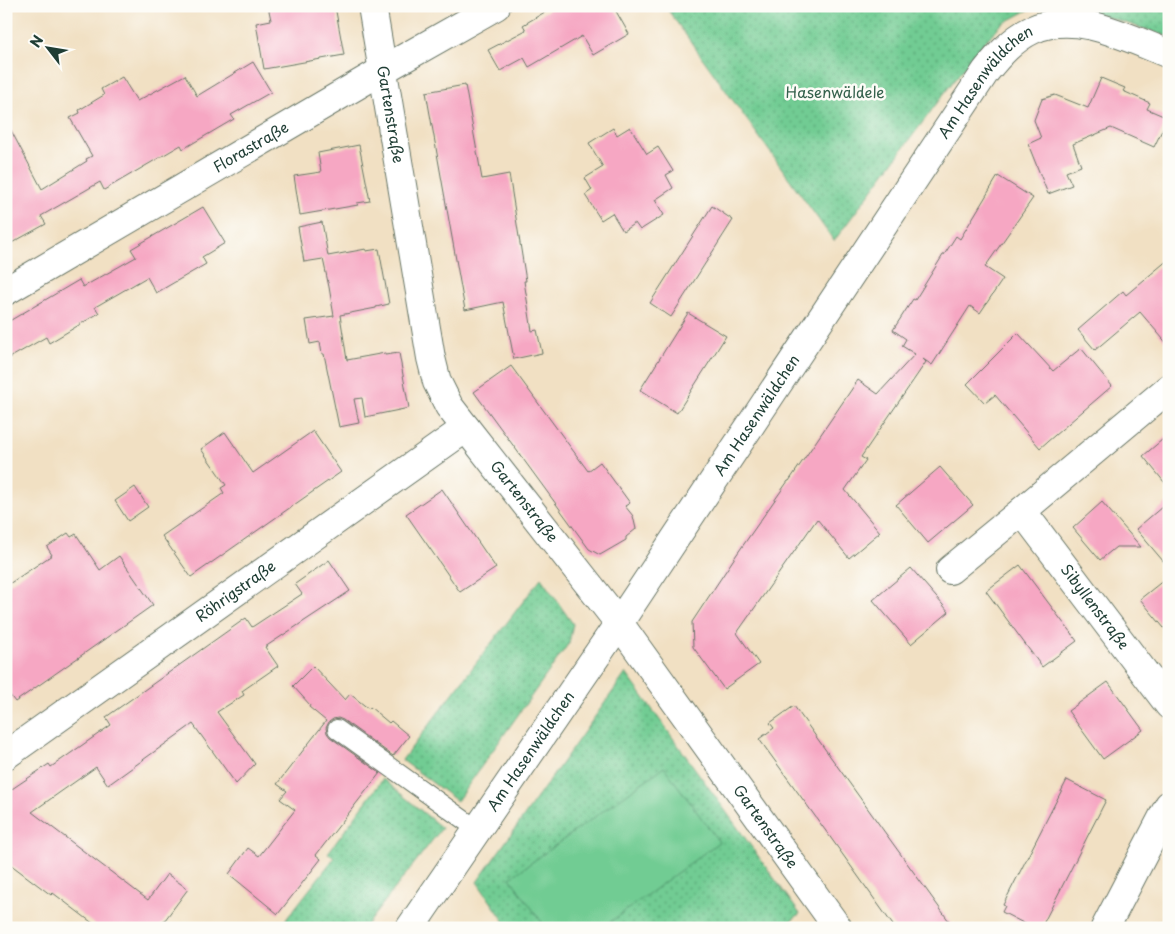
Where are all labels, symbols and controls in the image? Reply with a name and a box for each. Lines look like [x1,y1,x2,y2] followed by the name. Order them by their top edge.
[931,19,1037,143] street label: Am Hasenwäldchen
[22,22,72,72] north arrow
[25,31,48,51] text: N
[372,64,411,165] street label: Gartenstraße
[786,80,884,103] park label: Hasenwäldele
[208,115,292,177] street label: Florastraße
[707,349,804,480] street label: Am Hasenwäldchen
[486,455,565,547] street label: Gartenstraße
[190,554,280,627] street label: Röhrigstraße
[1056,558,1136,654] street label: Sibyllenstraße
[480,686,579,815] street label: Am Hasenwäldchen
[728,779,805,873] street label: Gartenstraße

